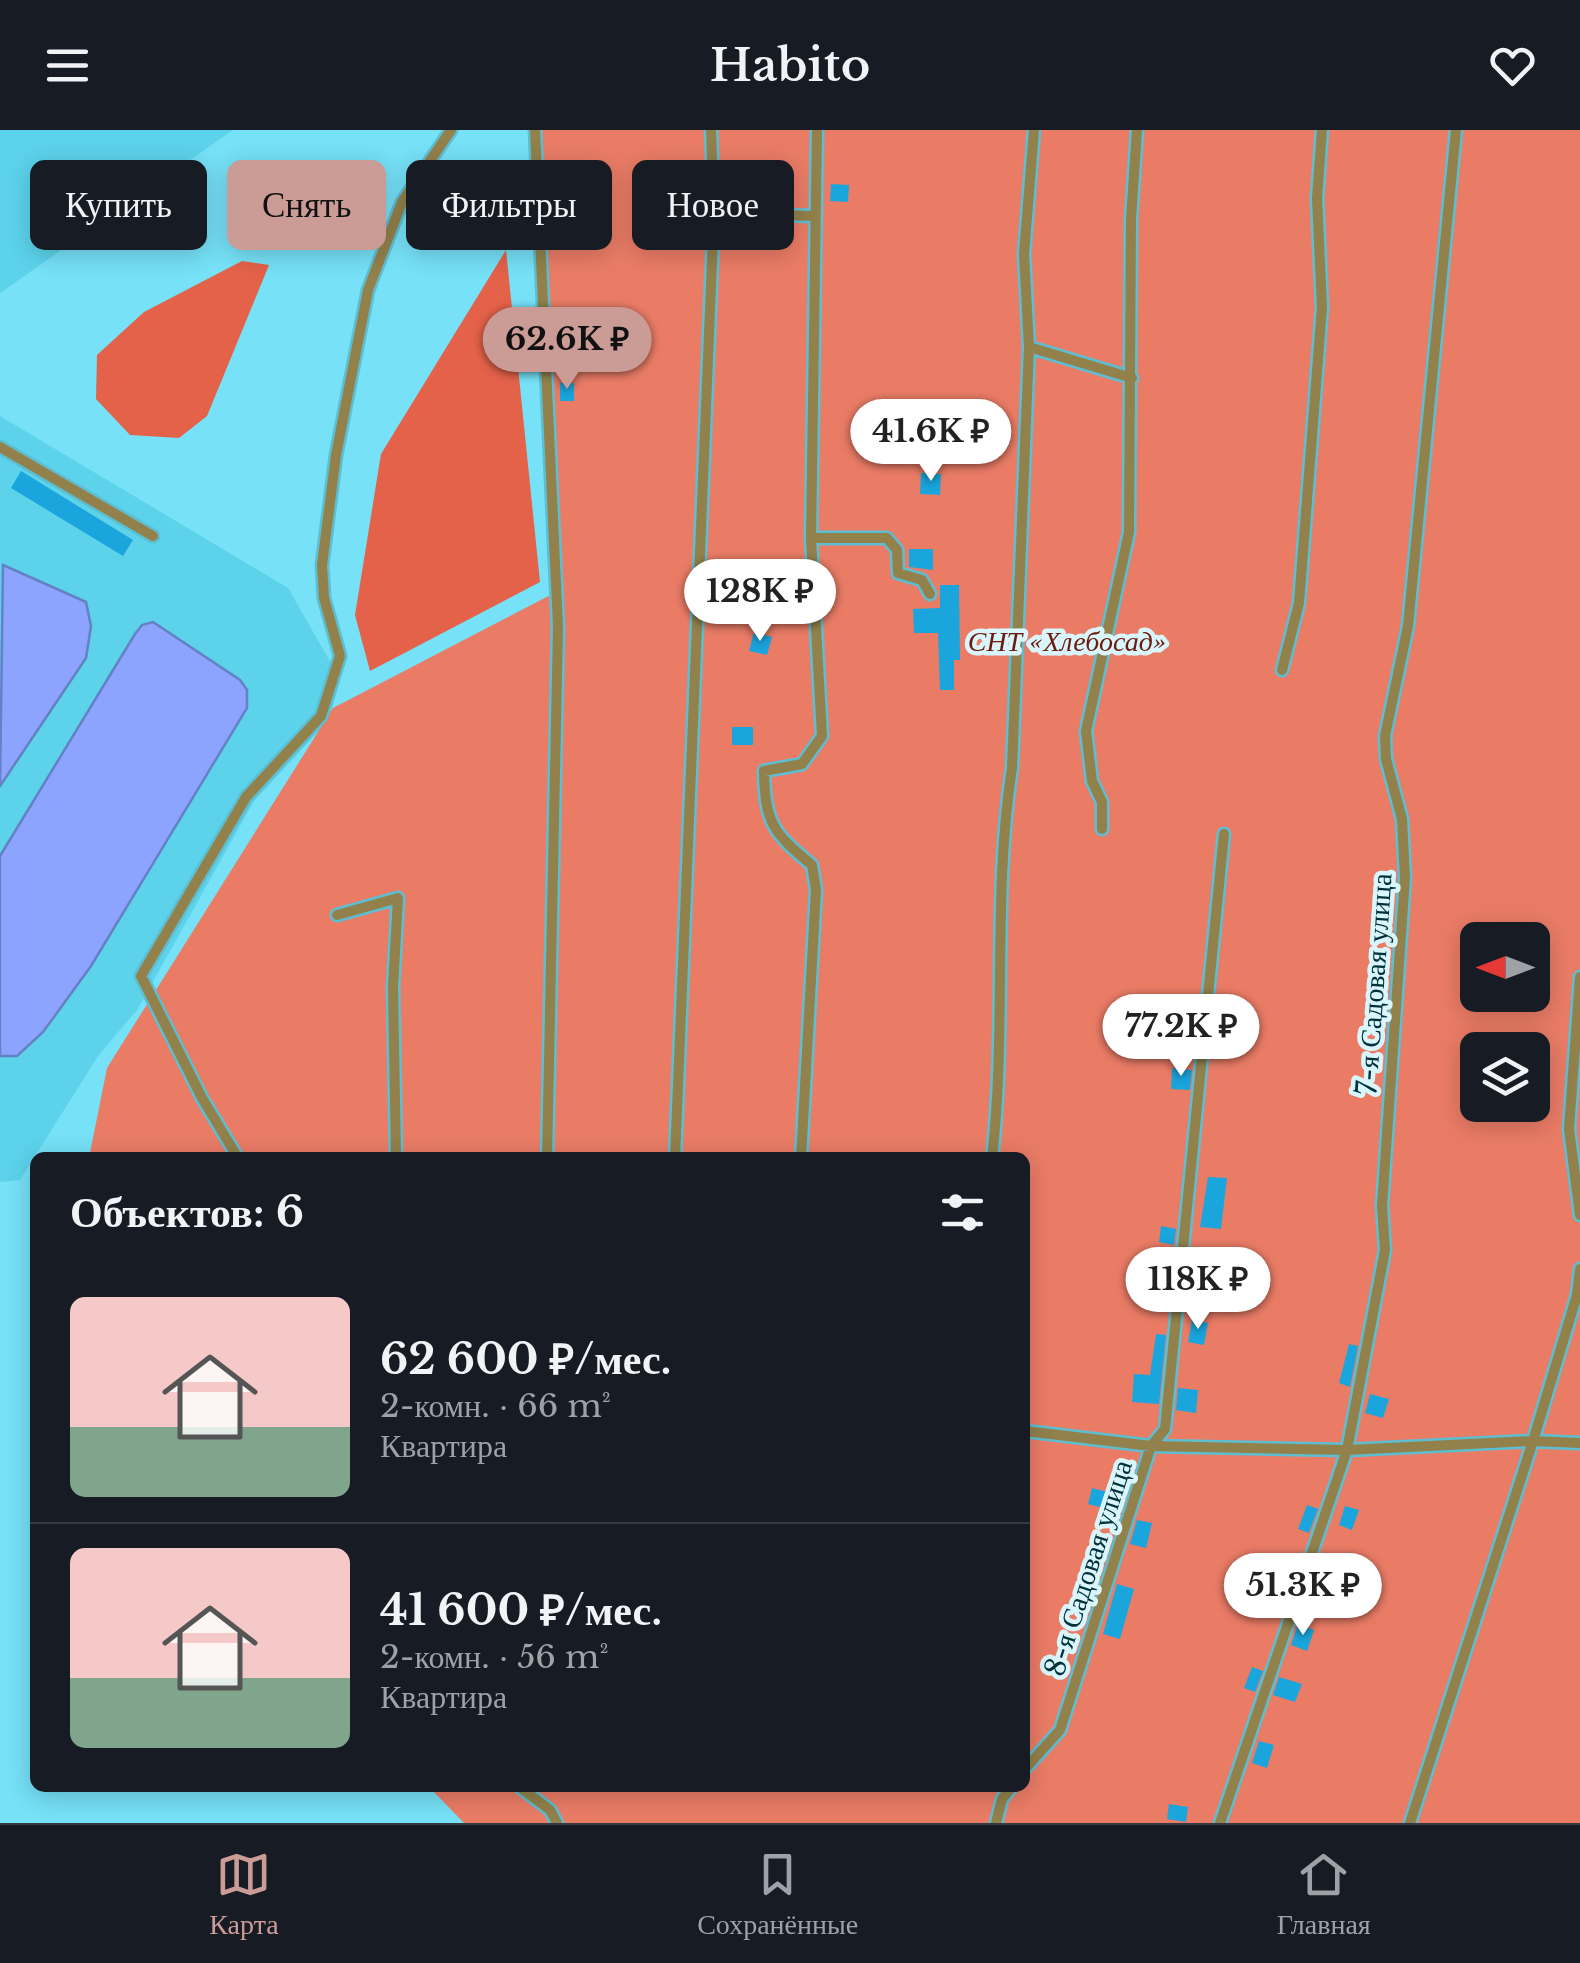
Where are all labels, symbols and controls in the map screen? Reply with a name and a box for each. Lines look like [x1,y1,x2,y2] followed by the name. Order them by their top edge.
[710,37,870,93] text: Habito
[40,38,95,93] icon: menu
[1485,38,1540,93] icon: heart
[30,160,207,250] chip: Купить
[227,160,386,250] chip: Снять
[406,160,612,250] chip: Фильтры
[632,160,794,250] chip: Новое
[475,307,659,392] pin: 62.6K ₽
[505,319,629,359] text: 62.6K ₽
[839,399,1023,484] pin: 41.6K ₽
[872,411,990,451] text: 41.6K ₽
[679,559,841,644] pin: 128K ₽
[706,571,814,611] text: 128K ₽
[968,624,1166,659] park label: СНТ «Хлебосад»
[1349,871,1400,1096] street label: 7-я Садовая улица
[1460,922,1550,1012] north arrow
[1460,922,1550,1122] map controls
[1089,994,1273,1079] pin: 77.2K ₽
[1124,1006,1238,1046] text: 77.2K ₽
[1460,1032,1550,1122] button: layers
[935,1185,990,1240] icon: filters
[70,1186,304,1238] text: Объектов: 6
[1117,1247,1279,1332] pin: 118K ₽
[1148,1259,1248,1299] text: 118K ₽
[380,1333,672,1385] text: 62 600 ₽/мес.
[150,1337,270,1457] icon: home
[380,1386,611,1426] text: 2-комн. · 66 m²
[380,1426,507,1466] text: Квартира
[1037,1455,1140,1681] street label: 8-я Садовая улица
[1211,1553,1395,1638] pin: 51.3K ₽
[1246,1565,1360,1605] text: 51.3K ₽
[380,1584,662,1636] text: 41 600 ₽/мес.
[150,1588,270,1708] icon: home
[380,1637,609,1677] text: 2-комн. · 56 m²
[380,1677,507,1717] text: Квартира
[209,1847,279,1942] tab: Карта
[697,1847,858,1942] tab: Сохранённые
[1277,1847,1371,1942] tab: Главная

